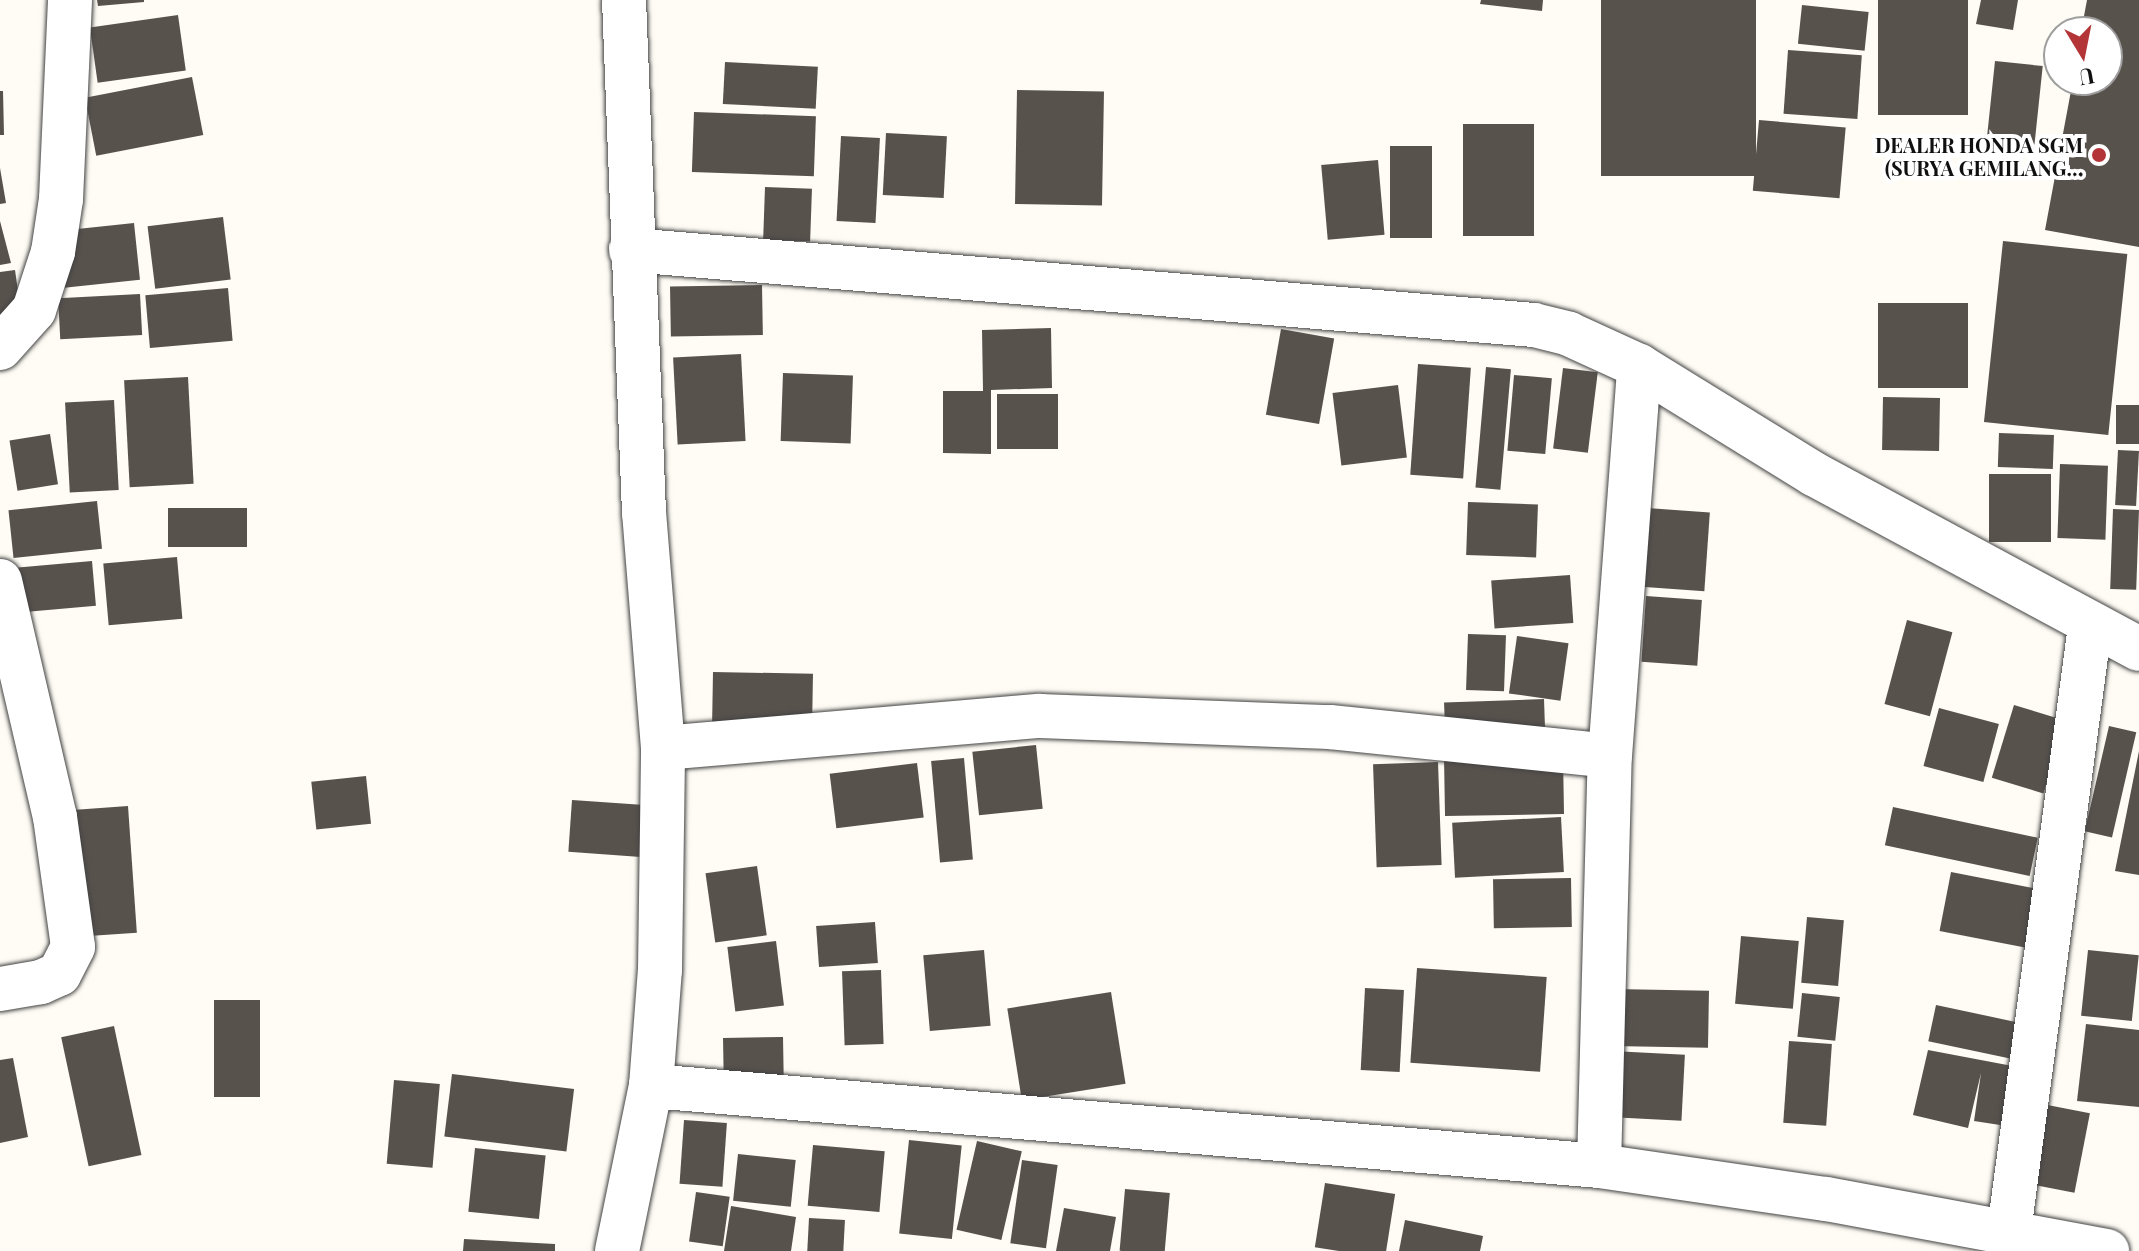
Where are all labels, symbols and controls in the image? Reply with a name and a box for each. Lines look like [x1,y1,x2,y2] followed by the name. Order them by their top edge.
[2043,16,2123,96] north arrow
[2077,62,2097,94] text: U
[1875,132,2083,179] place label: DEALER HONDA SGM (SURYA GEMILANG…
[2090,146,2108,164] marker: DEALER HONDA SGM (SURYA GEMILANG…

